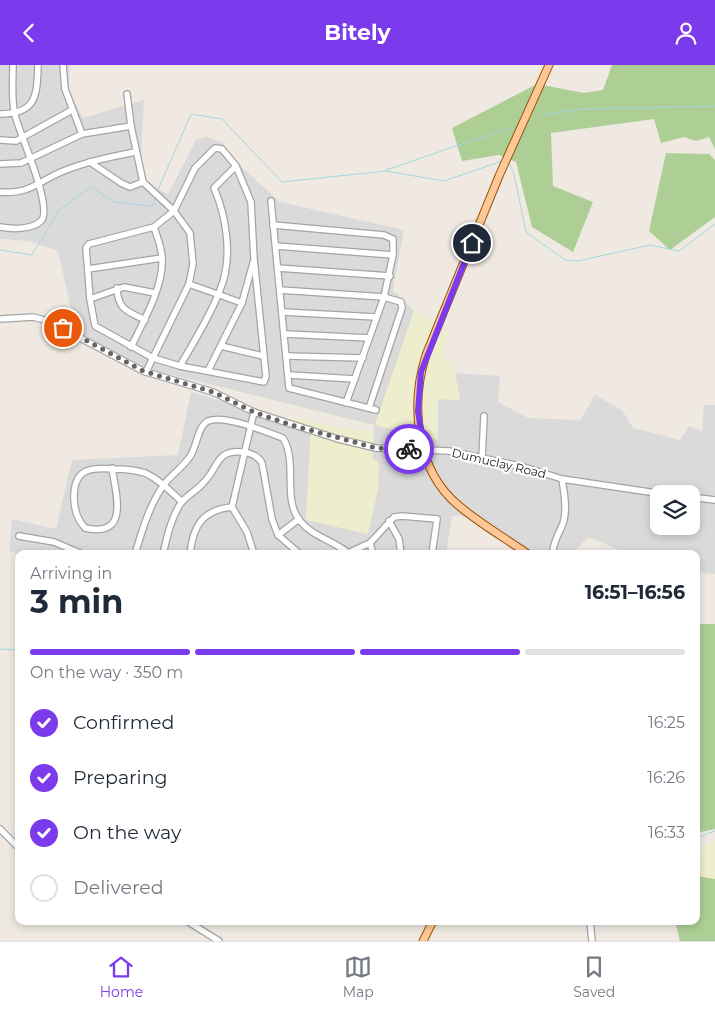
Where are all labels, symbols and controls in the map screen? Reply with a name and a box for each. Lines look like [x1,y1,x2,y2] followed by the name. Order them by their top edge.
[15,19,43,47] icon: back
[324,19,391,46] text: Bitely
[672,19,700,47] icon: person
[451,222,493,264] pin
[458,229,486,257] icon: home
[42,307,84,349] pin
[49,314,77,342] icon: bag
[384,424,434,474] courier
[395,435,423,463] icon: bike
[450,445,548,481] street label: Dumuclay Road
[650,485,700,535] map controls
[650,485,700,535] button: layers
[30,564,112,583] text: Arriving in
[585,581,685,604] text: 16:51–16:56
[30,582,123,621] text: 3 min
[30,663,183,682] text: On the way · 350 m
[30,709,58,737] icon: check
[73,711,174,734] text: Confirmed
[648,713,685,732] text: 16:25
[30,764,58,792] icon: check
[73,766,168,789] text: Preparing
[647,768,685,787] text: 16:26
[30,819,58,847] icon: check
[73,821,181,844] text: On the way
[648,823,685,842] text: 16:33
[73,876,164,899] text: Delivered
[100,953,143,1001] tab: Home
[343,953,374,1001] tab: Map
[573,953,615,1001] tab: Saved

